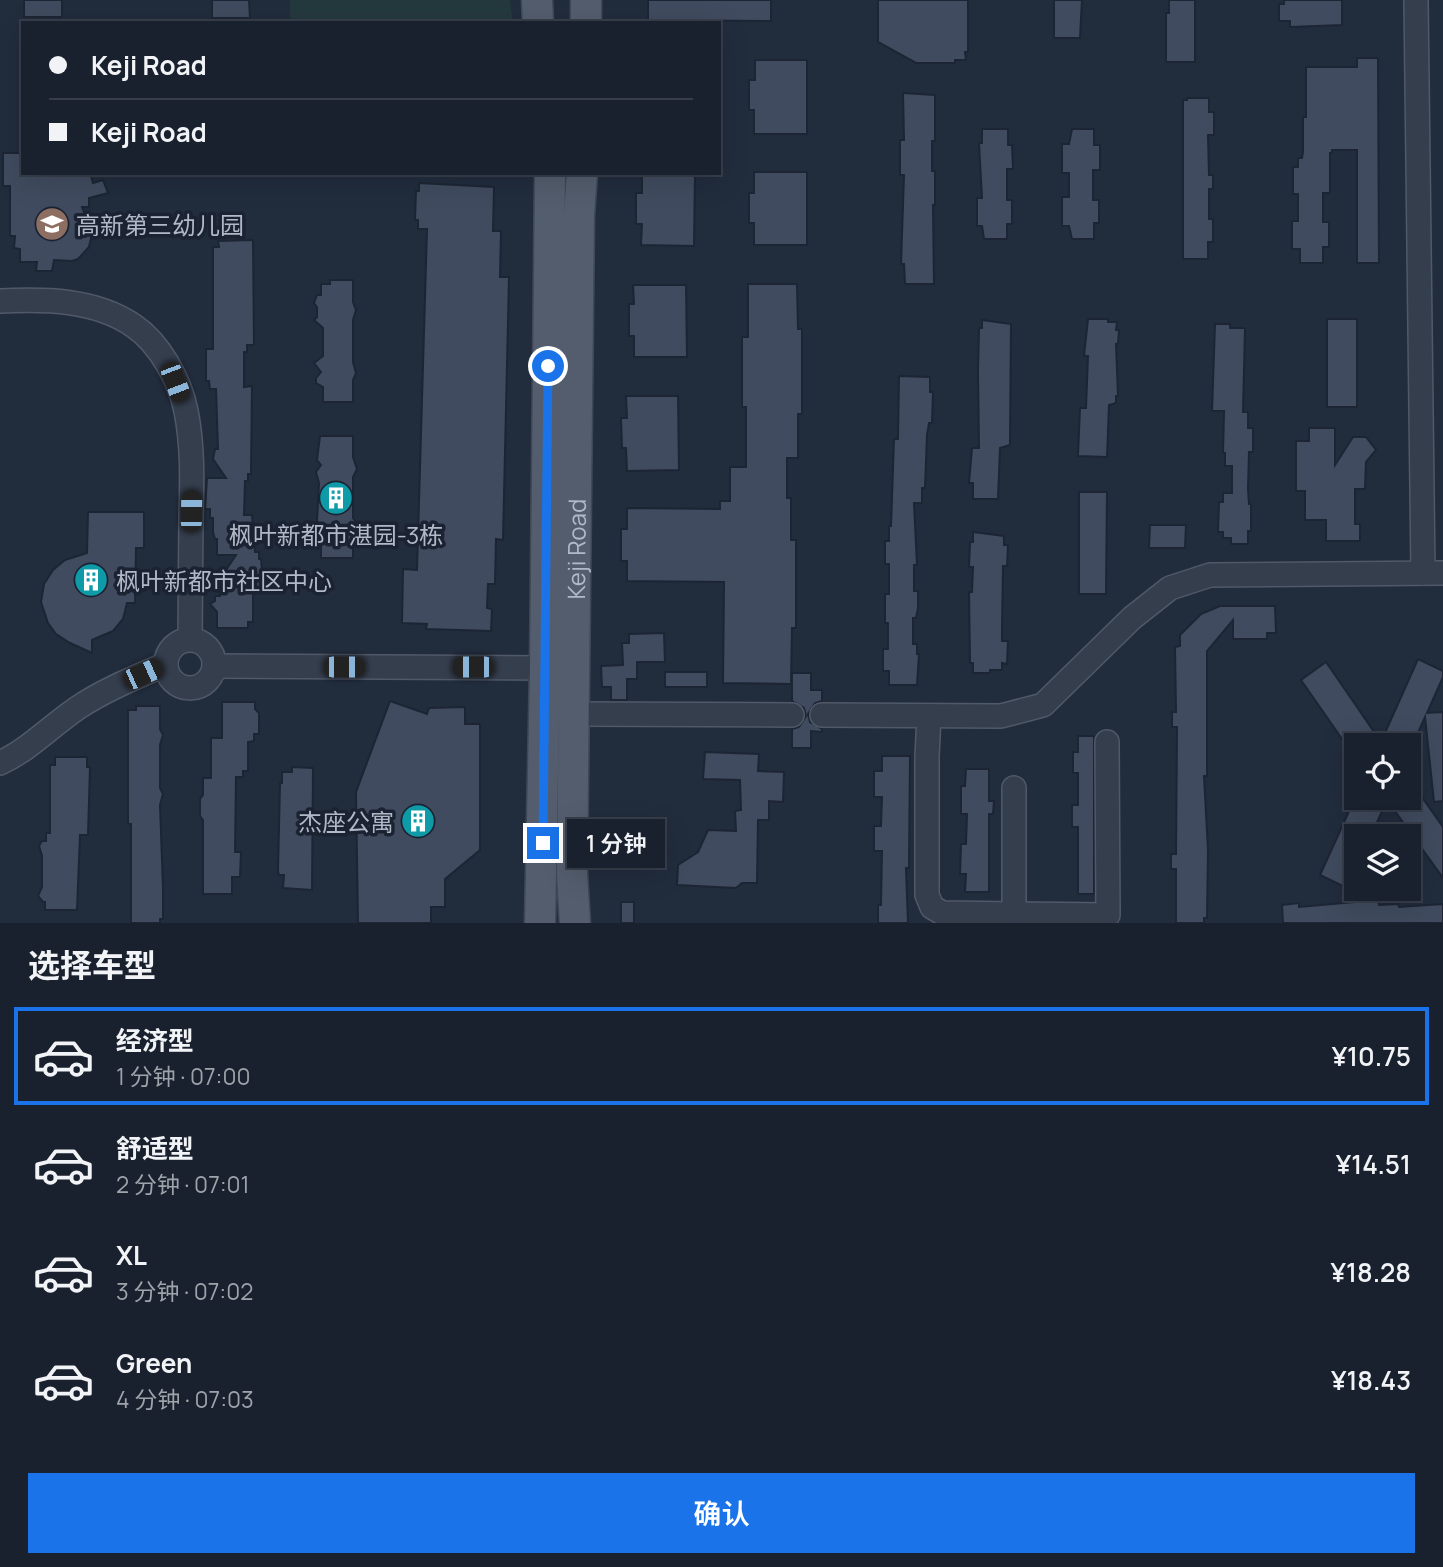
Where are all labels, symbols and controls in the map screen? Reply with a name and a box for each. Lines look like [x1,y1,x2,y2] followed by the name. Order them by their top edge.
[91,47,207,83] text: Keji Road
[91,114,207,150] text: Keji Road
[33,205,71,243] school or university icon: 高新第三幼儿园
[76,208,244,241] place label: 高新第三幼儿园
[532,350,564,382] route start
[158,359,193,405] car
[317,479,355,517] building icon: 枫叶新都市湛园-3栋
[181,490,202,532] car
[558,499,592,600] street label: Keji Road
[229,518,443,551] place label: 枫叶新都市湛园-3栋
[72,561,110,599] building icon: 枫叶新都市社区中心
[116,564,332,597] place label: 枫叶新都市社区中心
[120,656,167,692] car
[324,657,366,678] car
[453,657,495,678] car
[1344,733,1421,901] map controls
[1344,733,1421,810] button: locate
[399,802,437,840] building icon: 杰座公寓
[298,805,394,838] place label: 杰座公寓
[568,818,666,868] callout: 1 分钟
[1344,824,1421,901] button: layers
[527,827,559,859] route end
[586,827,646,859] text: 1 分钟
[28,943,156,987] text: 选择车型
[116,1022,194,1058] text: 经济型
[32,1025,95,1088] icon: car
[1332,1038,1411,1074] text: ¥10.75
[116,1060,251,1092] text: 1 分钟 · 07:00
[116,1130,194,1166] text: 舒适型
[32,1133,95,1196] icon: car
[1336,1146,1411,1182] text: ¥14.51
[116,1168,250,1200] text: 2 分钟 · 07:01
[116,1237,147,1273] text: XL
[32,1241,95,1304] icon: car
[1331,1254,1411,1290] text: ¥18.28
[116,1275,253,1307] text: 3 分钟 · 07:02
[116,1345,192,1381] text: Green
[32,1349,95,1412] icon: car
[1331,1362,1411,1398] text: ¥18.43
[116,1383,254,1415] text: 4 分钟 · 07:03
[28,1473,1415,1553] button: 确认

